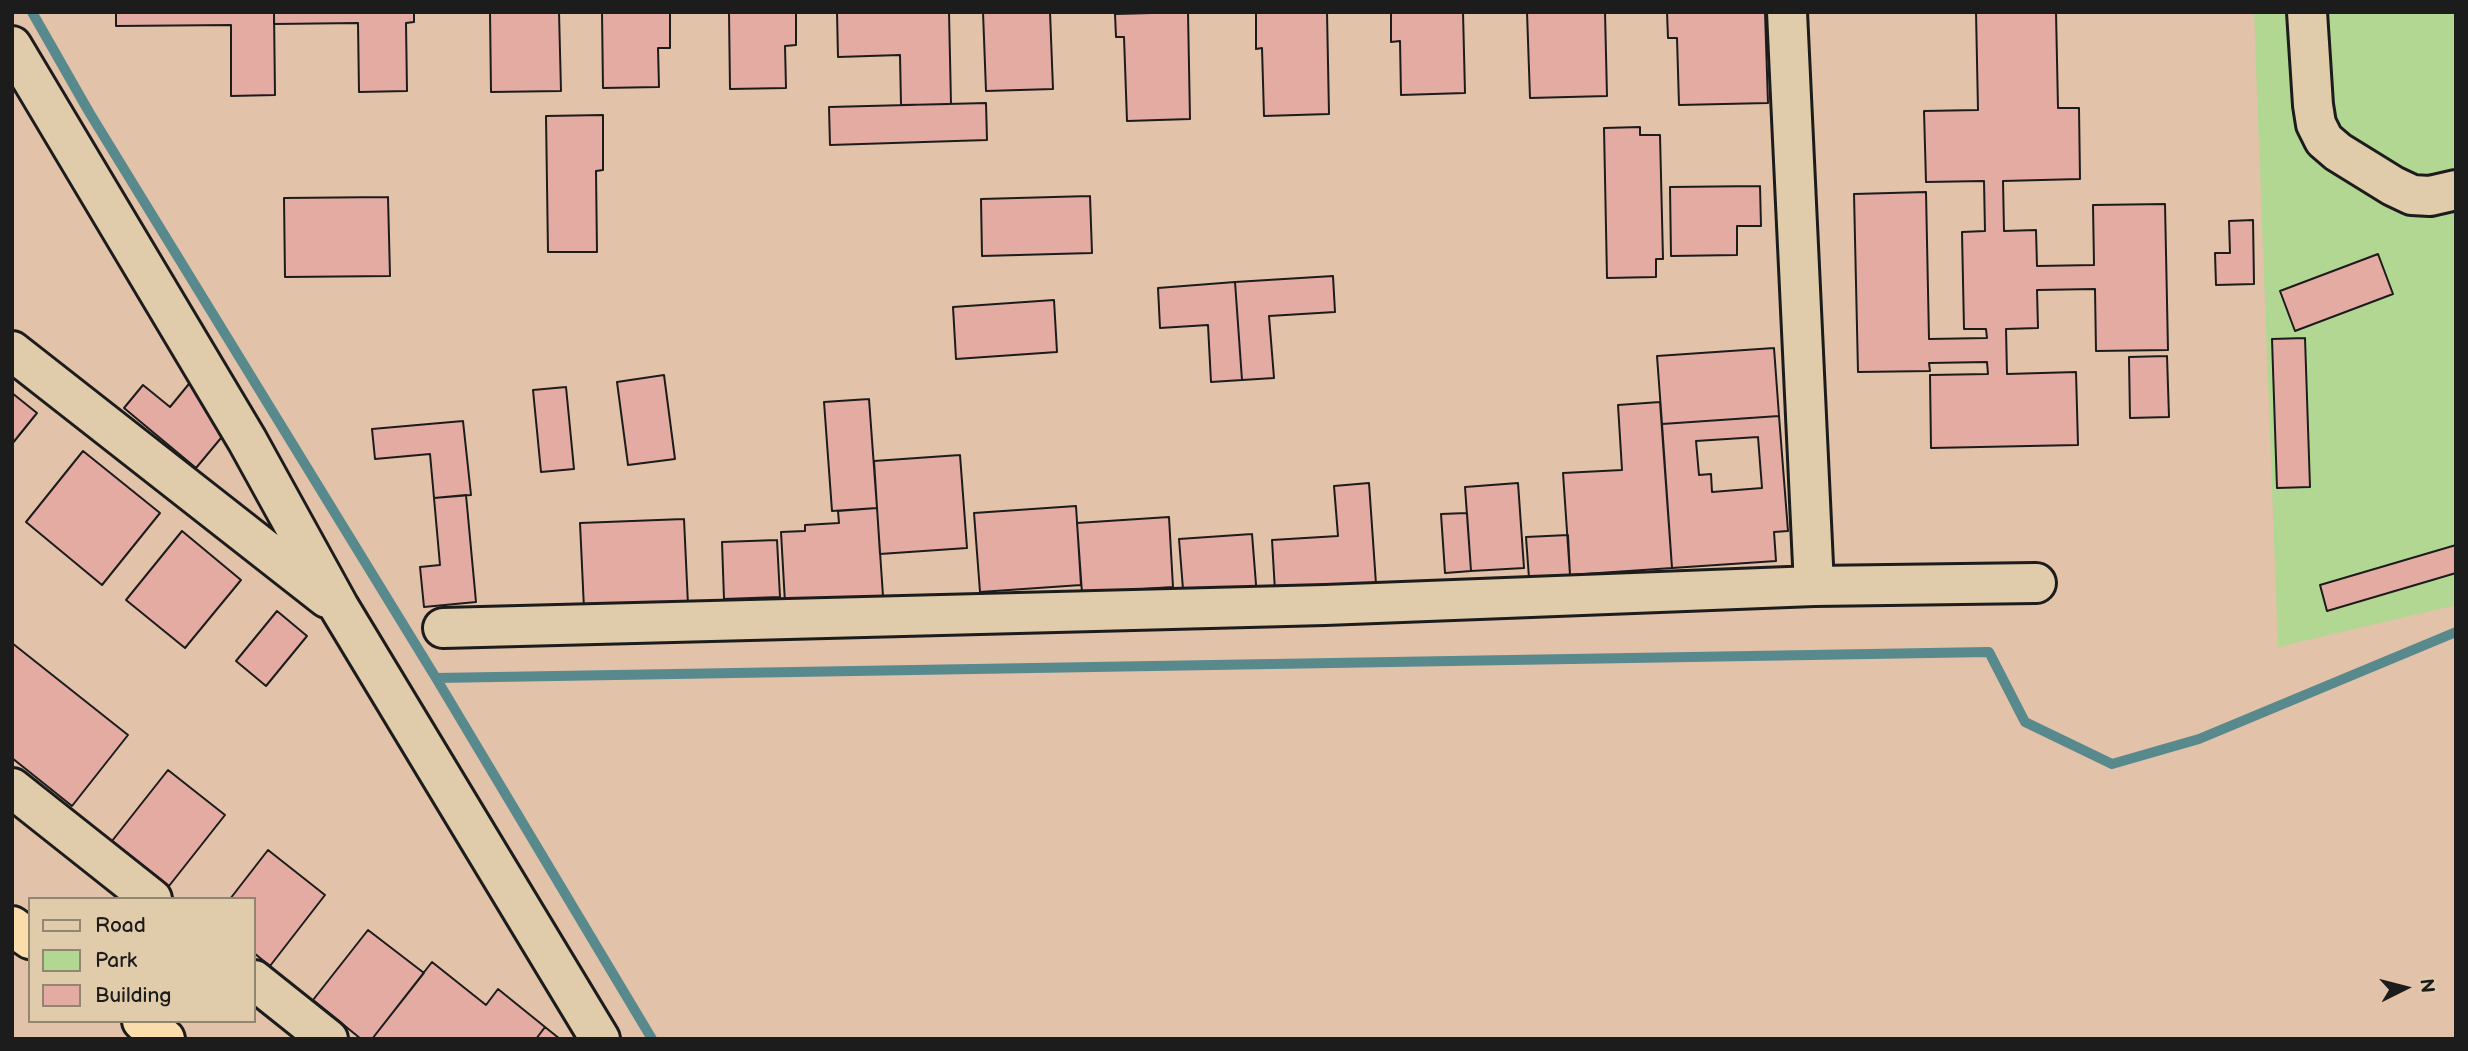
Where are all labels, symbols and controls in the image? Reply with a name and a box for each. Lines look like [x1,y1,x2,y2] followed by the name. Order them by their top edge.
[28,897,256,1023] legend
[95,913,146,938] text: Road
[95,948,137,973] text: Park
[2370,953,2440,1023] north arrow
[2414,977,2439,994] text: N
[95,983,171,1008] text: Building

